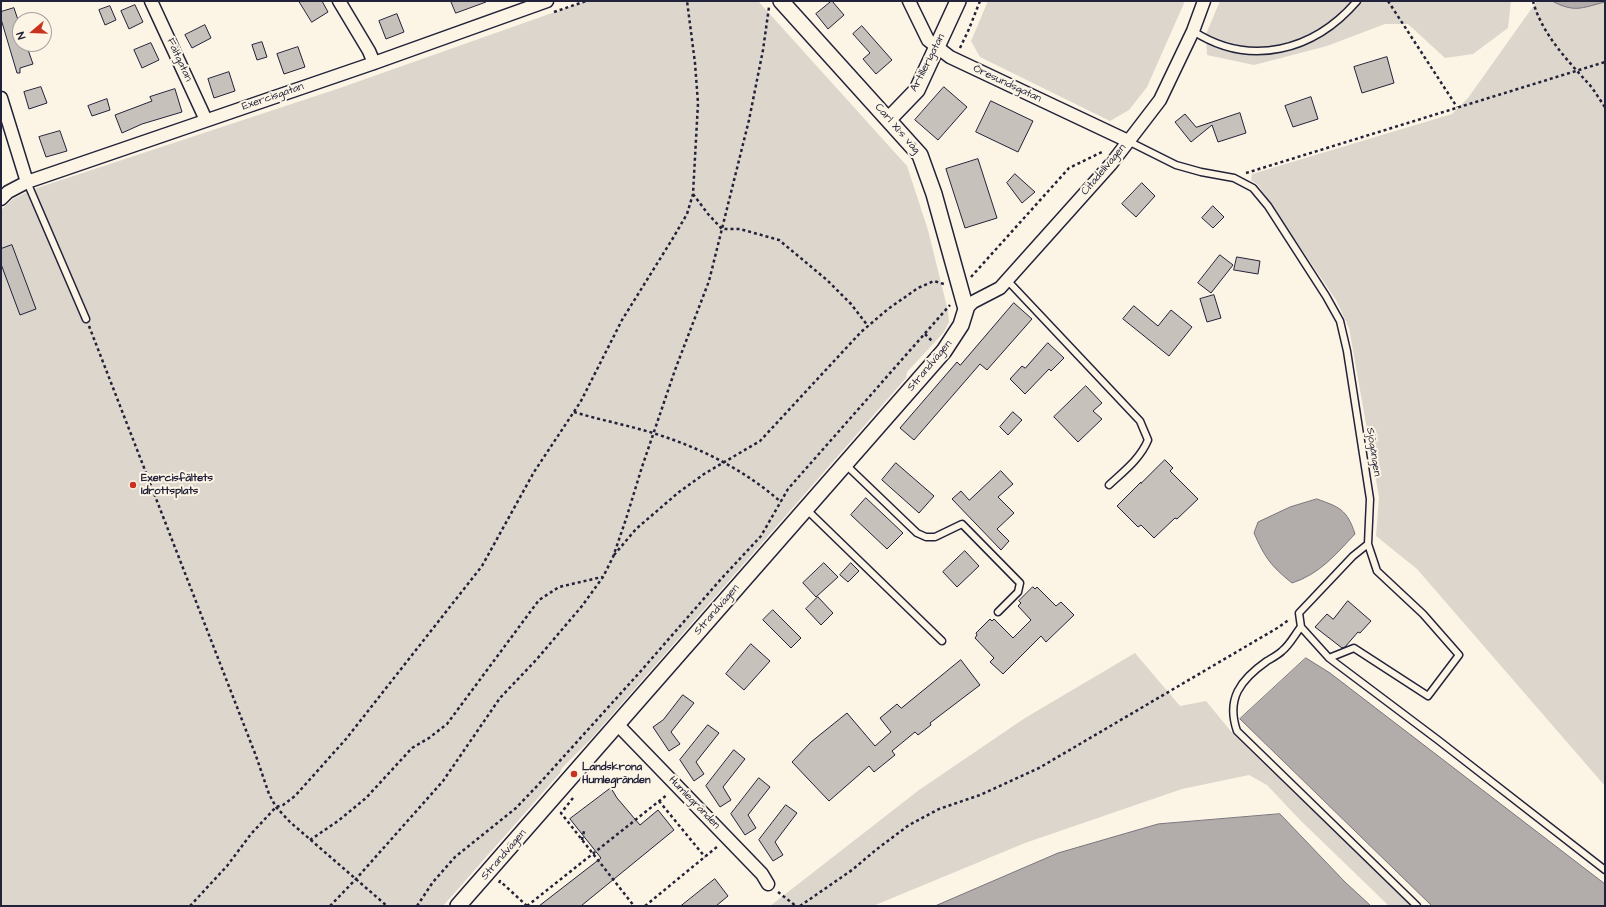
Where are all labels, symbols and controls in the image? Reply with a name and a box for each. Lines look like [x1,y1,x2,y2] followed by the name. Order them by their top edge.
[12,12,52,52] north arrow
[13,30,29,41] text: N
[908,32,948,94] street label: Artillerigatan
[163,36,195,84] street label: Fältgatan
[971,62,1043,106] street label: Öresundsgatan
[240,80,306,114] street label: Exercisgatan
[871,101,923,157] street label: Carl XI:s väg
[1079,142,1129,198] street label: Citadellvägen
[905,338,955,394] street label: Strandvägen
[1363,427,1383,477] street label: Sjögången
[141,472,213,498] place label: Exercisfältets Idrottsplats
[128,480,138,490] marker: Exercisfältets Idrottsplats
[691,582,743,638] street label: Strandvägen
[582,761,650,787] place label: Landskrona Humlegränden
[569,769,579,779] marker: Landskrona Humlegränden
[665,774,723,832] street label: Humlegränden
[478,827,530,883] street label: Strandvägen

